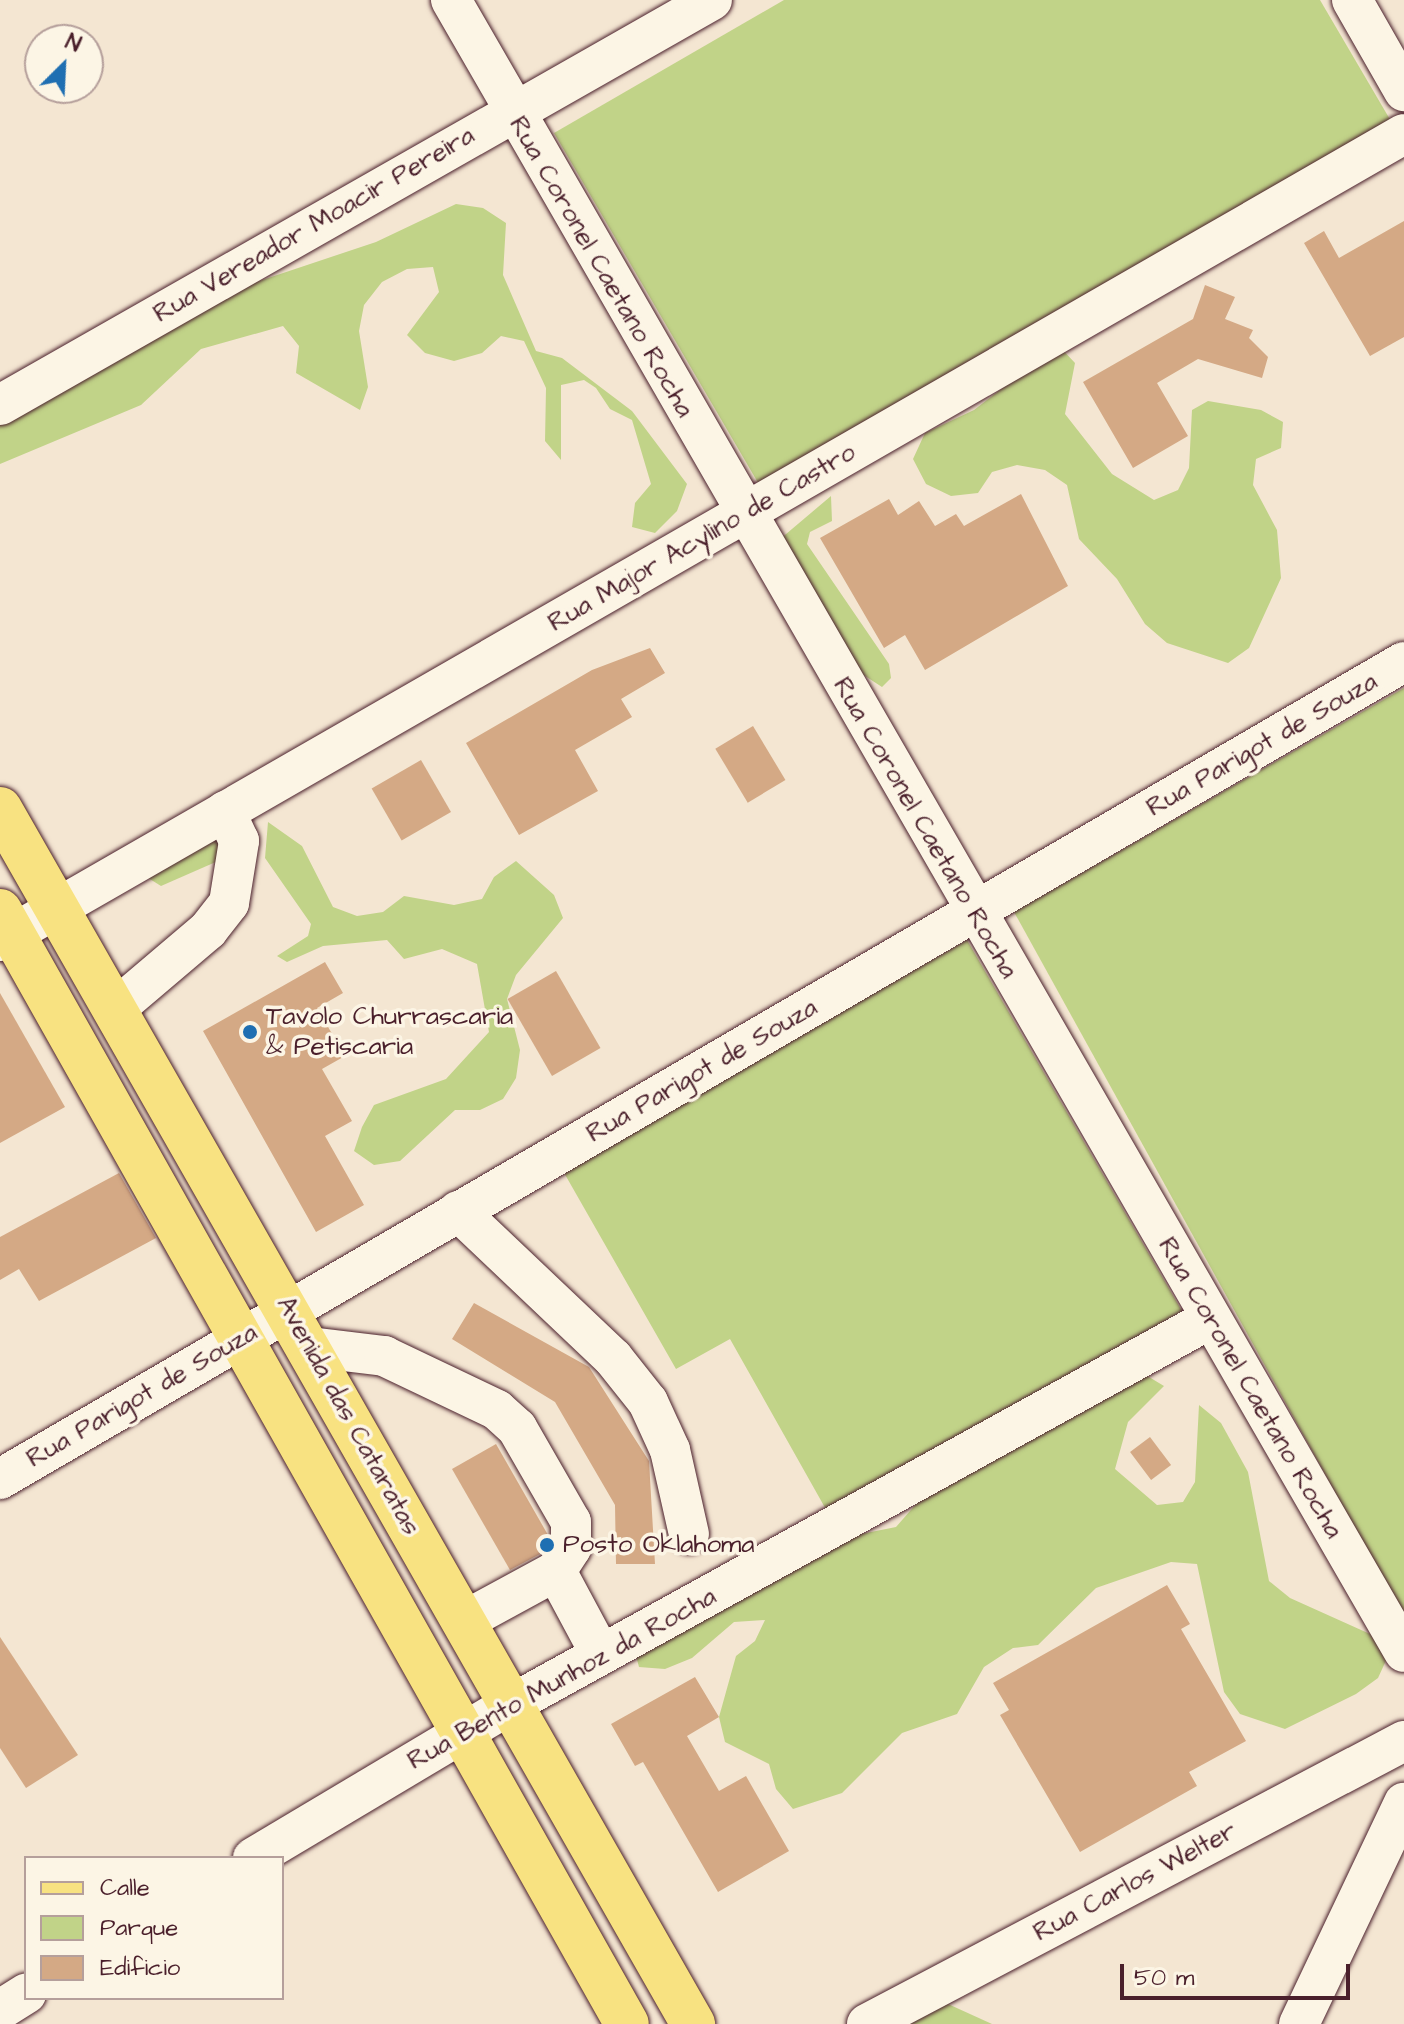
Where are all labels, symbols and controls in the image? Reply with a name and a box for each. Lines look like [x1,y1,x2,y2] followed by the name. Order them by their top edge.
[24,24,104,104] north arrow
[61,26,86,60] text: N
[502,111,700,423] street label: Rua Coronel Caetano Rocha
[148,120,480,330] street label: Rua Vereador Moacir Pereira
[543,437,861,639] street label: Rua Major Acylino de Castro
[1141,666,1383,824] street label: Rua Parigot de Souza
[826,672,1024,984] street label: Rua Coronel Caetano Rocha
[581,992,823,1150] street label: Rua Parigot de Souza
[266,1001,513,1062] place label: Tavolo Churrascaria & Petiscaria
[241,1023,259,1041] marker: Tavolo Churrascaria & Petiscaria
[1151,1232,1349,1544] street label: Rua Coronel Caetano Rocha
[269,1291,427,1541] street label: Avenida das Cataratas
[21,1317,263,1475] street label: Rua Parigot de Souza
[563,1529,754,1561] place label: Posto Oklahoma
[538,1536,556,1554] marker: Posto Oklahoma
[402,1581,722,1777] street label: Rua Bento Munhoz da Rocha
[1028,1815,1242,1949] street label: Rua Carlos Welter
[24,1856,284,2000] legend
[100,1871,150,1905] text: Calle
[100,1911,178,1945] text: Parque
[1124,1948,1354,1998] scale bar
[100,1951,180,1985] text: Edificio
[1134,1961,1194,1995] text: 50 m

